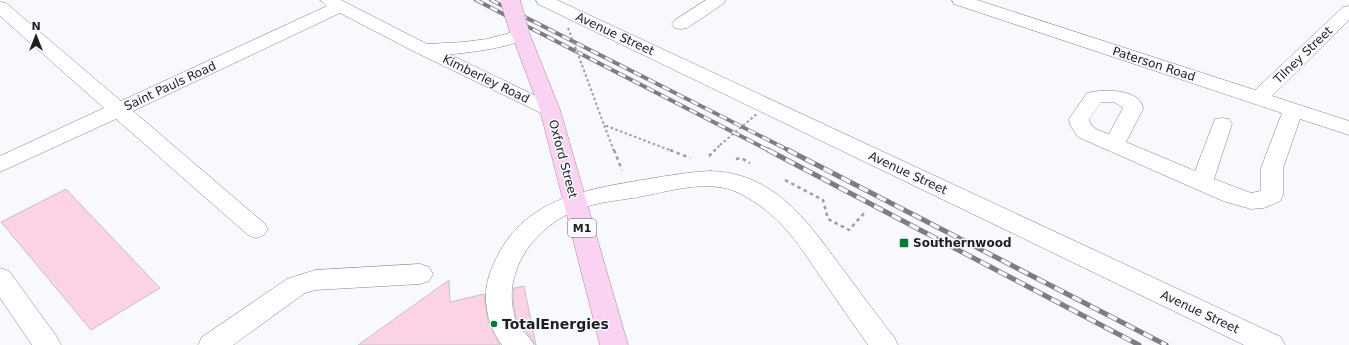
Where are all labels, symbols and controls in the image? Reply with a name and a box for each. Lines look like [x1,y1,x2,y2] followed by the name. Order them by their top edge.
[574,10,657,58] street label: Avenue Street
[16,16,56,56] north arrow
[31,20,41,33] text: N
[1270,23,1335,87] street label: Tilney Street
[1111,44,1197,84] street label: Paterson Road
[440,52,532,106] street label: Kimberley Road
[122,59,218,113] street label: Saint Pauls Road
[546,118,580,200] street label: Oxford Street
[867,149,950,197] street label: Avenue Street
[568,219,596,237] road number: M1
[913,236,1011,250] place label: Southernwood
[898,237,910,249] marker: Southernwood
[1159,288,1242,336] street label: Avenue Street
[502,316,609,332] place label: TotalEnergies
[489,319,499,329] marker: TotalEnergies

